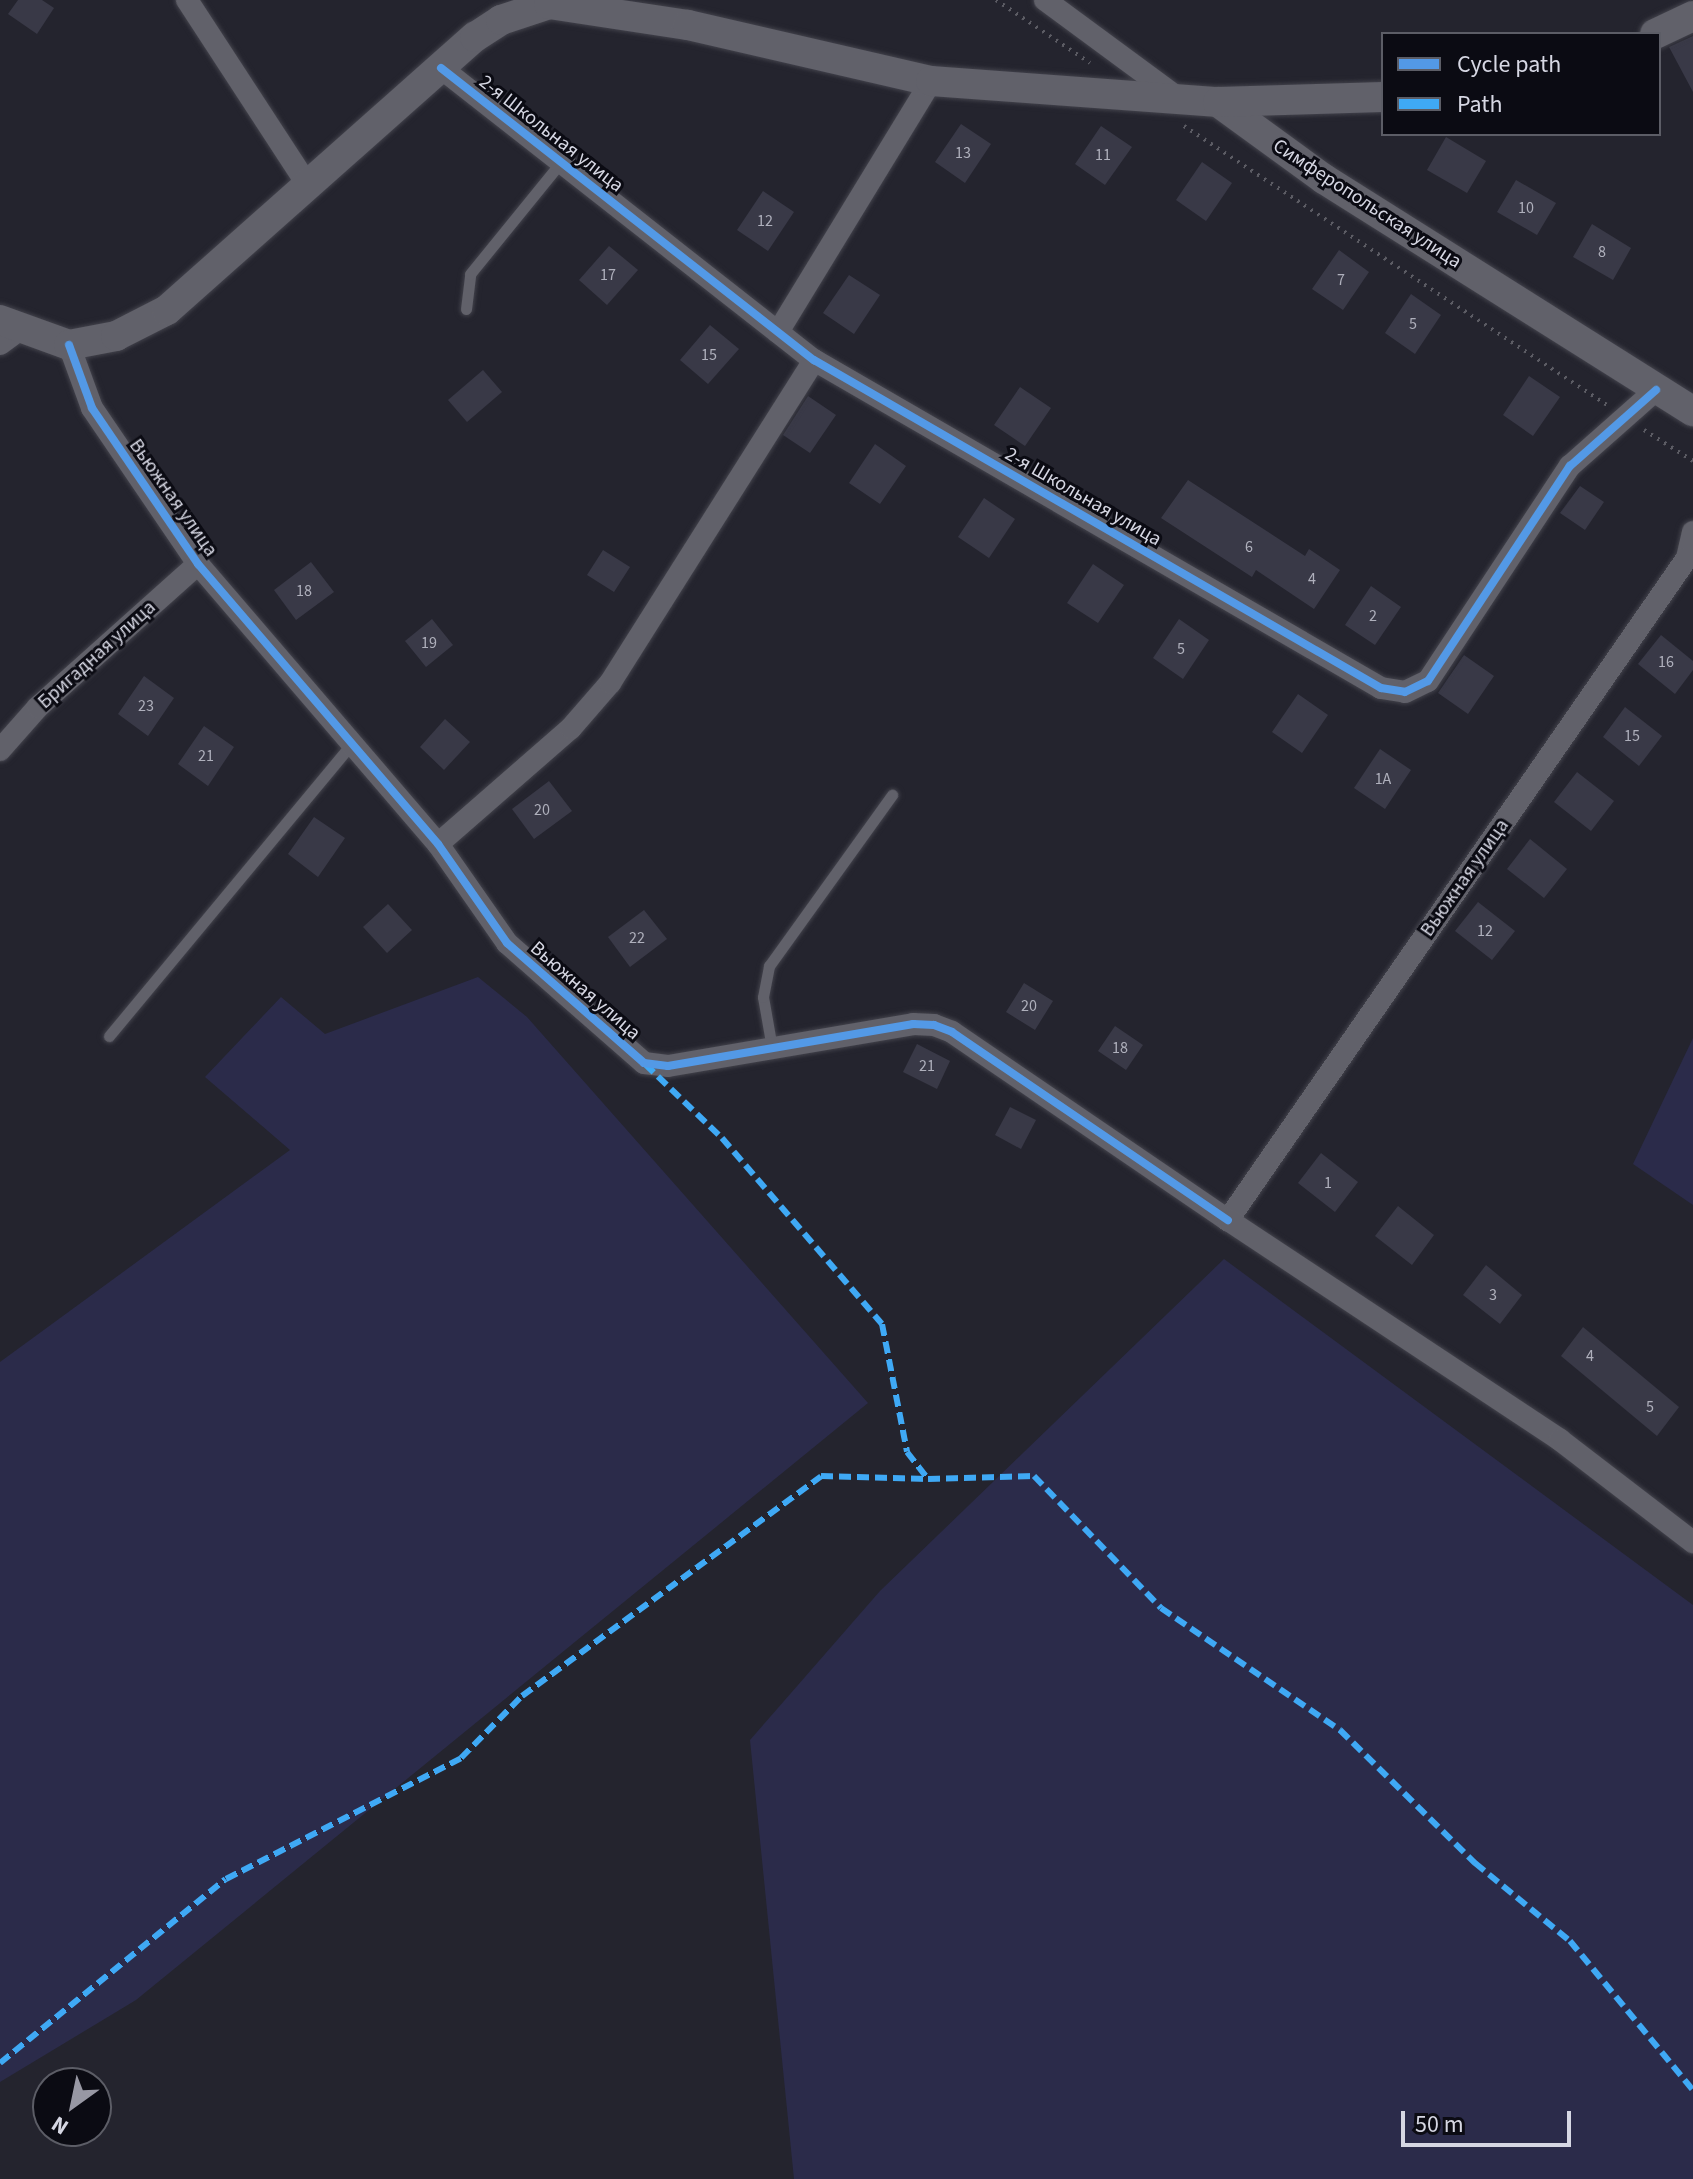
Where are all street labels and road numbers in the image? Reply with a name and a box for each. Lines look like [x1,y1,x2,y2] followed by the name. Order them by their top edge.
[474,70,628,198] street label: 2-я Школьная улица
[1268,134,1466,274] street label: Симферопольская улица
[124,435,222,561] street label: Вьюжная улица
[1000,442,1166,552] street label: 2-я Школьная улица
[33,596,161,714] street label: Бригадная улица
[1416,815,1514,941] street label: Вьюжная улица
[525,937,645,1045] street label: Вьюжная улица

